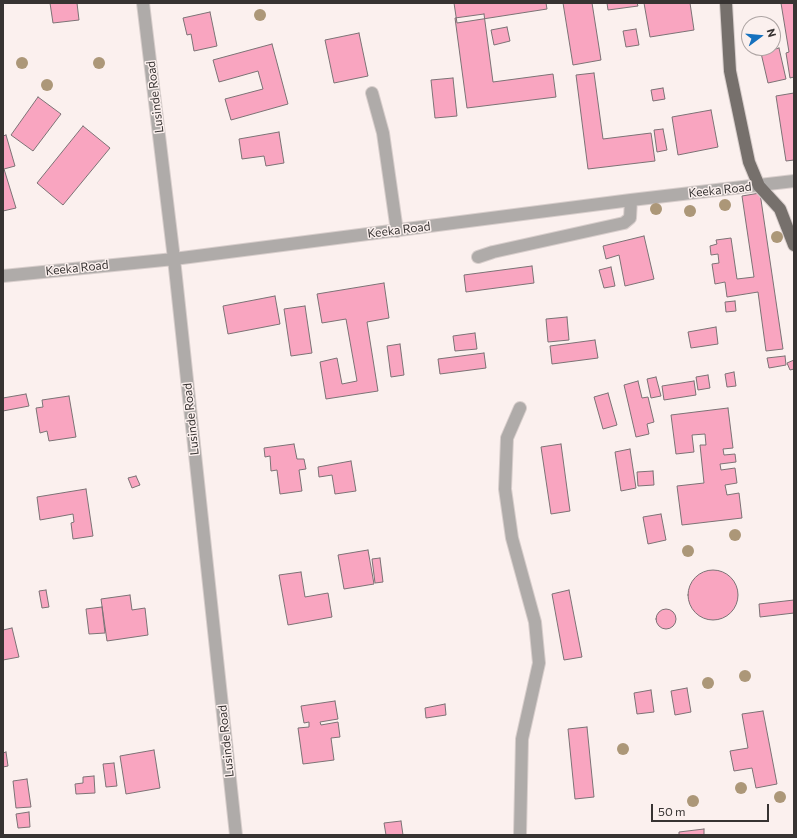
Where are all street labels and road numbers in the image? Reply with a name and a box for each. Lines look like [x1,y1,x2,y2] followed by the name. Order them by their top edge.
[143,60,167,134] street label: Lusinde Road
[688,180,752,200] street label: Keeka Road
[367,219,431,241] street label: Keeka Road
[45,258,109,278] street label: Keeka Road
[180,382,202,456] street label: Lusinde Road
[215,704,237,778] street label: Lusinde Road

